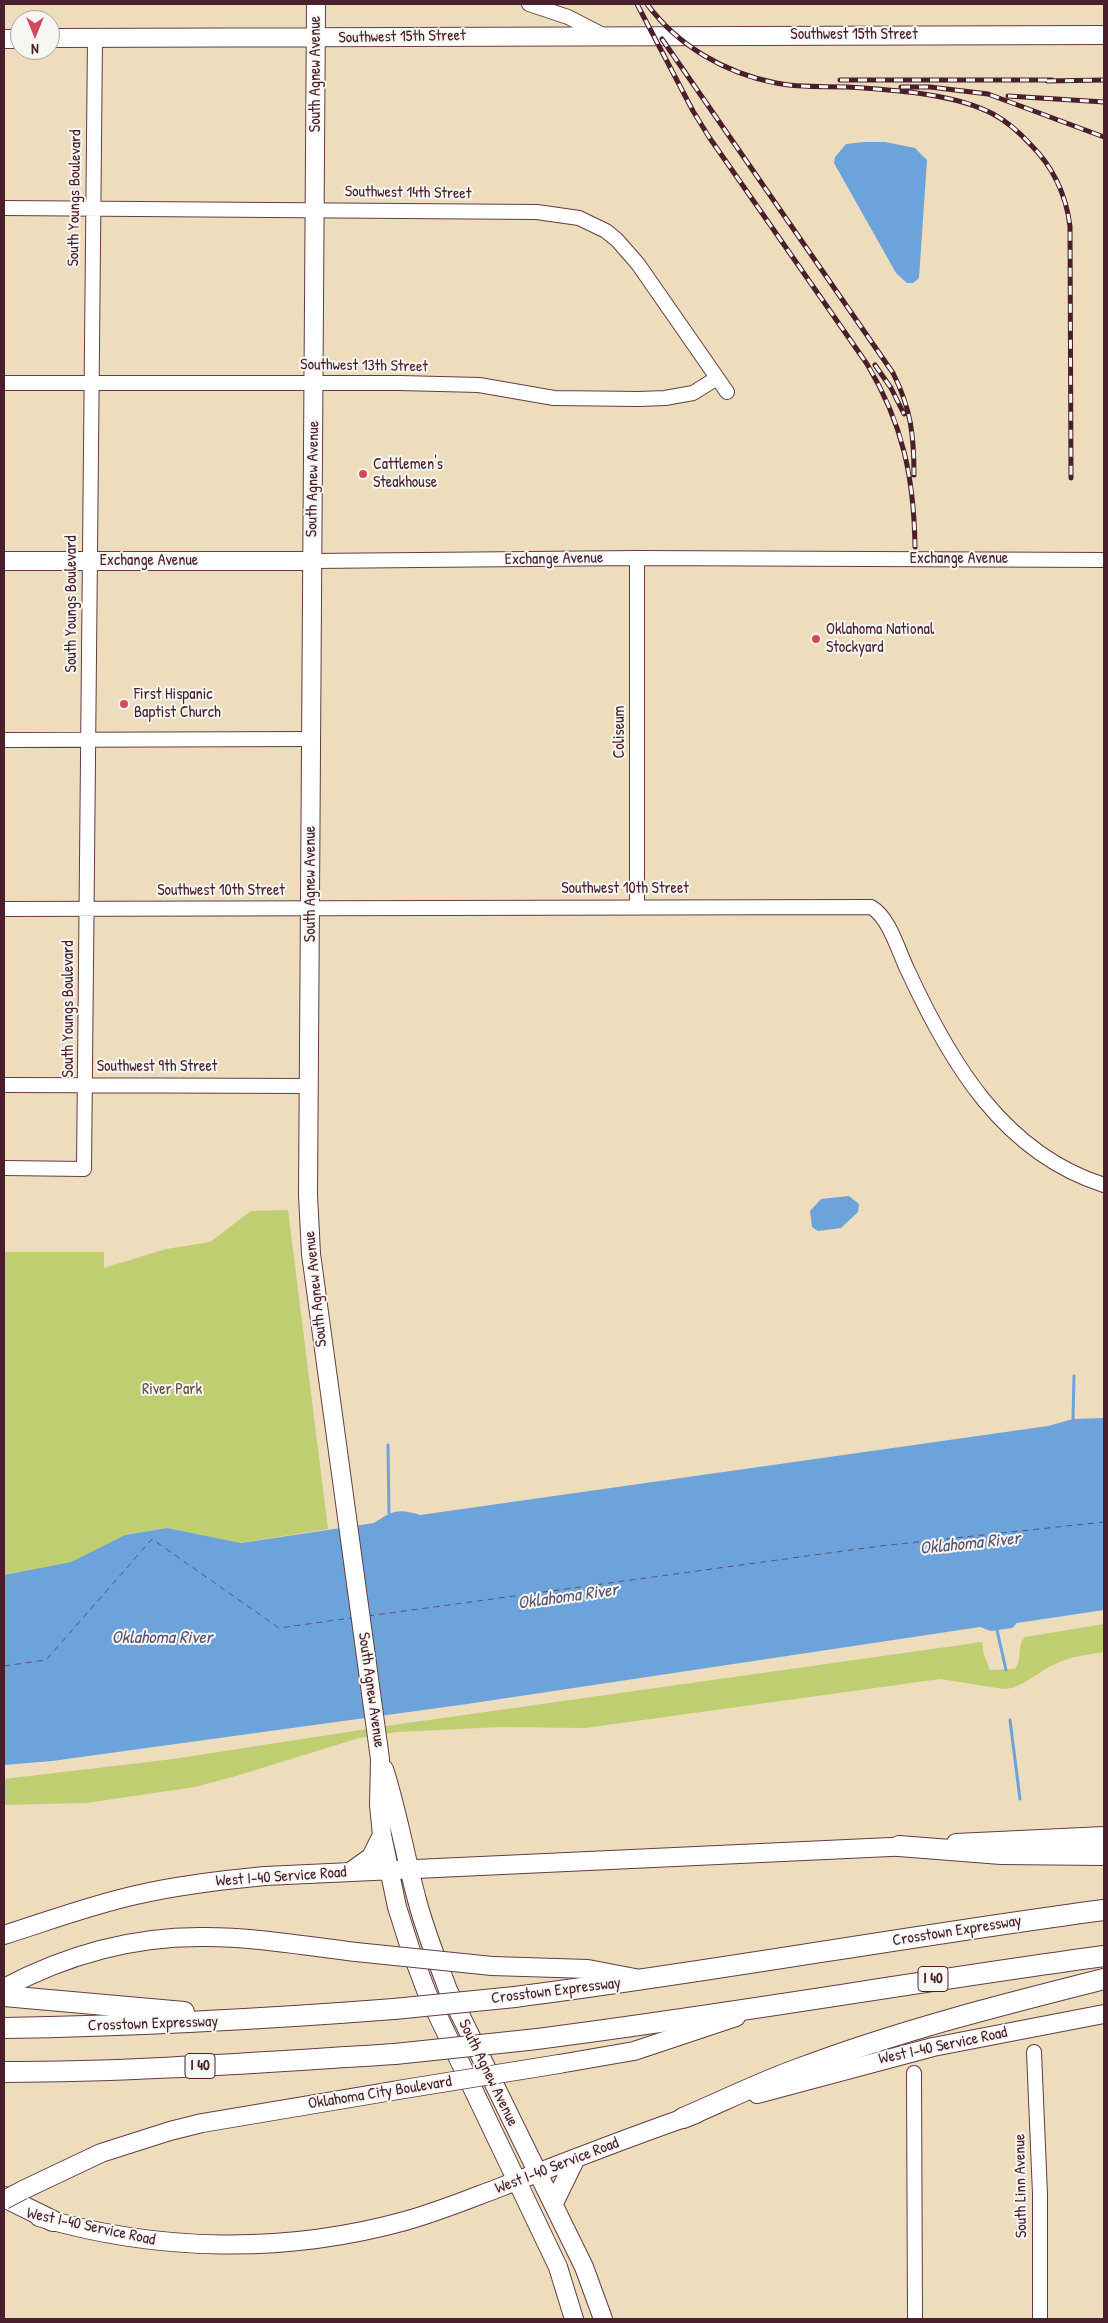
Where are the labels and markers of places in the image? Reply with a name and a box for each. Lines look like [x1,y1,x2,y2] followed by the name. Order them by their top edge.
[373,455,443,493] place label: Cattlemen's Steakhouse
[357,468,369,480] marker: Cattlemen's Steakhouse
[826,620,934,658] place label: Oklahoma National Stockyard
[810,633,822,645] marker: Oklahoma National Stockyard
[134,685,221,723] place label: First Hispanic Baptist Church
[118,698,130,710] marker: First Hispanic Baptist Church

